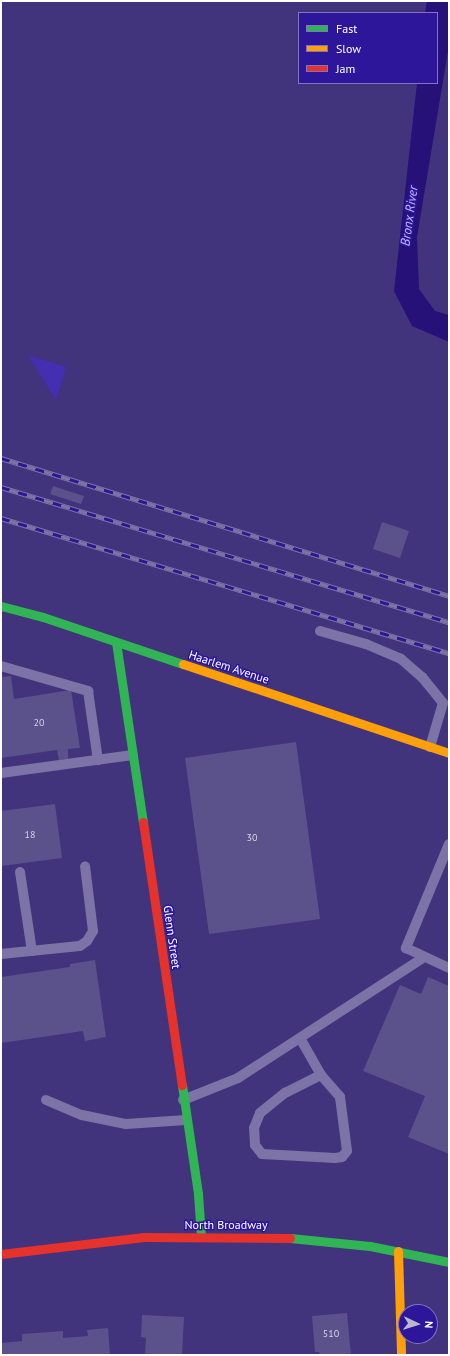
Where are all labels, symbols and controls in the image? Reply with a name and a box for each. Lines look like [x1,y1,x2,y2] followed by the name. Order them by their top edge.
[298,12,438,84] legend
[336,21,357,36] text: Fast
[336,41,361,56] text: Slow
[336,61,355,76] text: Jam
[398,185,422,247] water label: Bronx River
[187,647,271,687] street label: Haarlem Avenue
[34,717,44,729] house number: 20
[25,829,35,841] house number: 18
[247,832,257,844] house number: 30
[160,904,184,970] street label: Glenn Street
[184,1218,268,1232] street label: North Broadway
[398,1304,438,1344] north arrow
[422,1321,436,1329] text: N
[323,1328,339,1340] house number: 510

